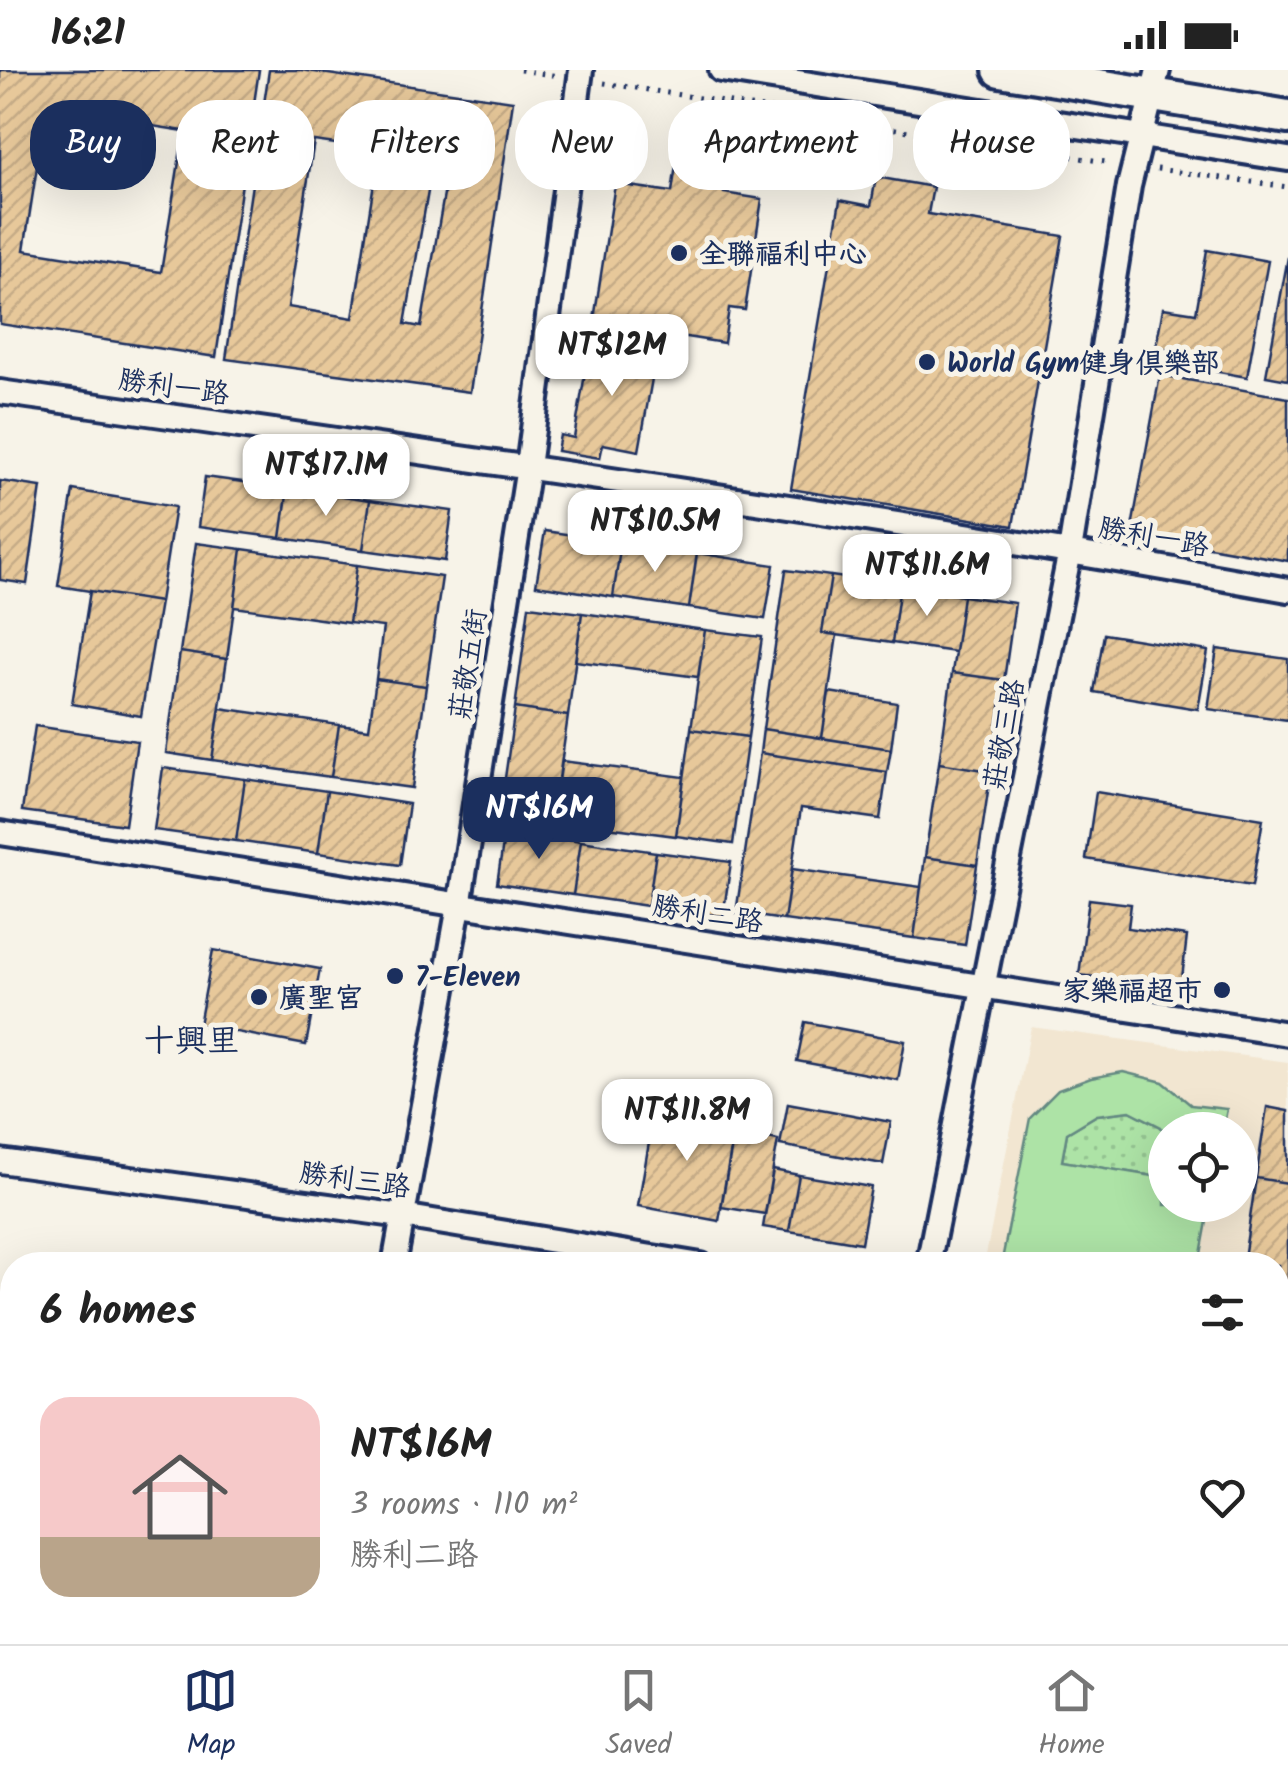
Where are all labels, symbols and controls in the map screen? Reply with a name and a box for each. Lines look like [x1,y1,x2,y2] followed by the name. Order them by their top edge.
[50,5,125,65] text: 16:21
[30,100,156,190] chip: Buy
[176,100,314,190] chip: Rent
[334,100,495,190] chip: Filters
[515,100,648,190] chip: New
[668,100,893,190] chip: Apartment
[913,100,1070,190] chip: House
[699,233,867,278] place label: 全聯福利中心
[668,242,690,264] marker: 全聯福利中心
[531,314,693,399] pin: NT$12M
[557,321,667,372] text: NT$12M
[947,342,1219,387] place label: World Gym健身俱樂部
[916,351,938,373] marker: World Gym健身俱樂部
[115,358,232,419] street label: 勝利一路
[223,434,429,519] pin: NT$17.1M
[265,441,387,492] text: NT$17.1M
[552,490,758,575] pin: NT$10.5M
[590,497,720,548] text: NT$10.5M
[1095,507,1213,570] street label: 勝利一路
[824,534,1030,619] pin: NT$11.6M
[865,541,990,592] text: NT$11.6M
[438,606,500,723] street label: 莊敬五街
[973,675,1038,794] street label: 莊敬三路
[458,777,620,862] pin: NT$16M
[485,784,593,835] text: NT$16M
[649,884,766,946] street label: 勝利二路
[415,956,521,1001] place label: 7-Eleven
[384,965,406,987] marker: 7-Eleven
[1062,970,1202,1015] place label: 家樂福超市
[279,977,363,1022] place label: 廣聖宮
[1211,979,1233,1001] marker: 家樂福超市
[248,986,270,1008] marker: 廣聖宮
[143,1017,239,1068] district label: 十興里
[584,1079,790,1164] pin: NT$11.8M
[624,1086,750,1137] text: NT$11.8M
[1148,1112,1258,1222] map controls
[1148,1112,1258,1222] button: locate
[296,1151,413,1212] street label: 勝利三路
[40,1279,196,1346] text: 6 homes
[1195,1285,1250,1340] icon: filters
[350,1413,491,1480] text: NT$16M
[120,1437,240,1557] icon: home
[1195,1470,1250,1525] icon: heart
[350,1480,577,1531] text: 3 rooms · 110 m²
[350,1531,478,1582] text: 勝利二路
[183,1663,238,1768] tab: Map
[605,1663,672,1768] tab: Saved
[1038,1663,1105,1768] tab: Home

